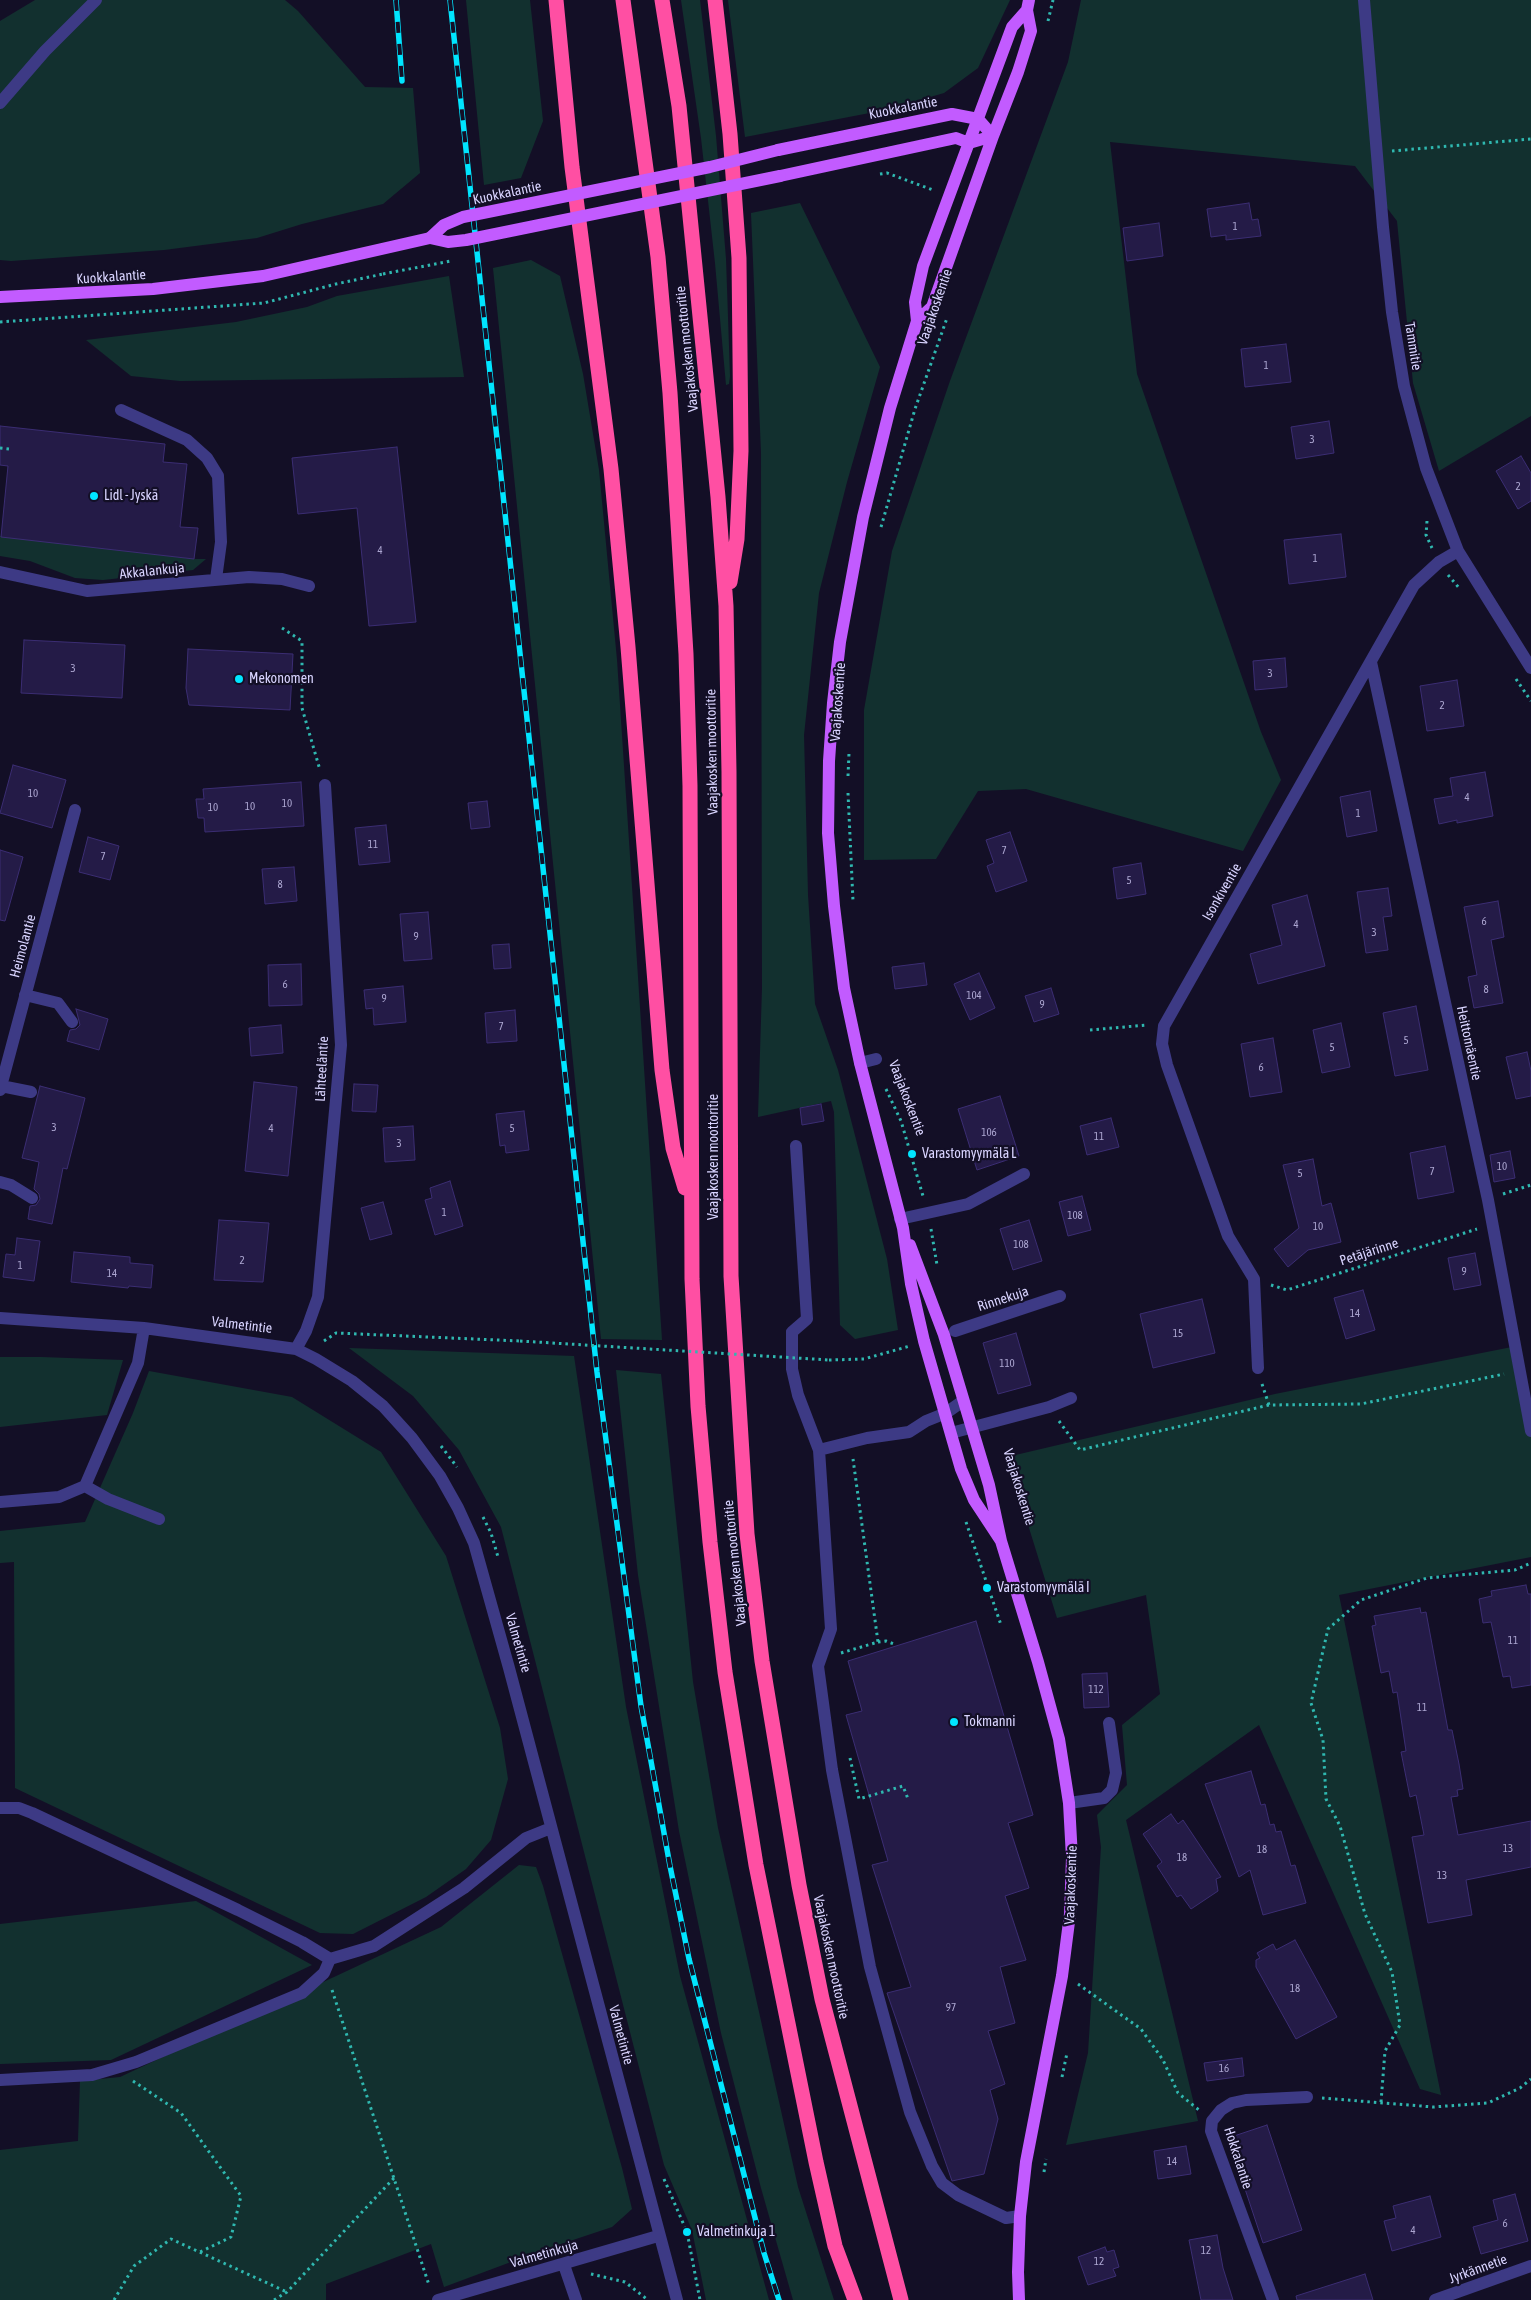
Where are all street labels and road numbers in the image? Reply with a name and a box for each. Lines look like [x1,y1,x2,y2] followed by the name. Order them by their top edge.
[867,93,939,123] street label: Kuokkalantie
[471,178,543,208] street label: Kuokkalantie
[76,266,146,288] street label: Kuokkalantie
[914,267,956,347] street label: Vaajakoskentie
[672,285,702,413] street label: Vaajakosken moottoritie
[1401,321,1425,371] street label: Tammitie
[119,559,185,583] street label: Akkalankuja
[827,662,849,742] street label: Vaajakoskentie
[702,689,722,815] street label: Vaajakosken moottoritie
[1199,860,1245,924] street label: Isonkiventie
[6,912,40,980] street label: Heimolantie
[1453,1004,1485,1082] street label: Heittomäentie
[312,1036,332,1102] street label: Lähteeläntie
[885,1058,929,1138] street label: Vaajakoskentie
[706,1094,722,1220] street label: Vaajakosken moottoritie
[1338,1235,1400,1269] street label: Petäjärinne
[975,1283,1031,1315] street label: Rinnekuja
[211,1313,273,1337] street label: Valmetintie
[999,1447,1039,1527] street label: Vaajakoskentie
[720,1499,750,1627] street label: Vaajakosken moottoritie
[502,1611,534,1675] street label: Valmetintie
[1061,1845,1081,1925] street label: Vaajakoskentie
[810,1894,852,2020] street label: Vaajakosken moottoritie
[605,2003,637,2067] street label: Valmetintie
[1220,2125,1256,2191] street label: Hokkalantie
[508,2236,580,2272] street label: Valmetinkuja
[1447,2251,1509,2287] street label: Jyrkännetie

